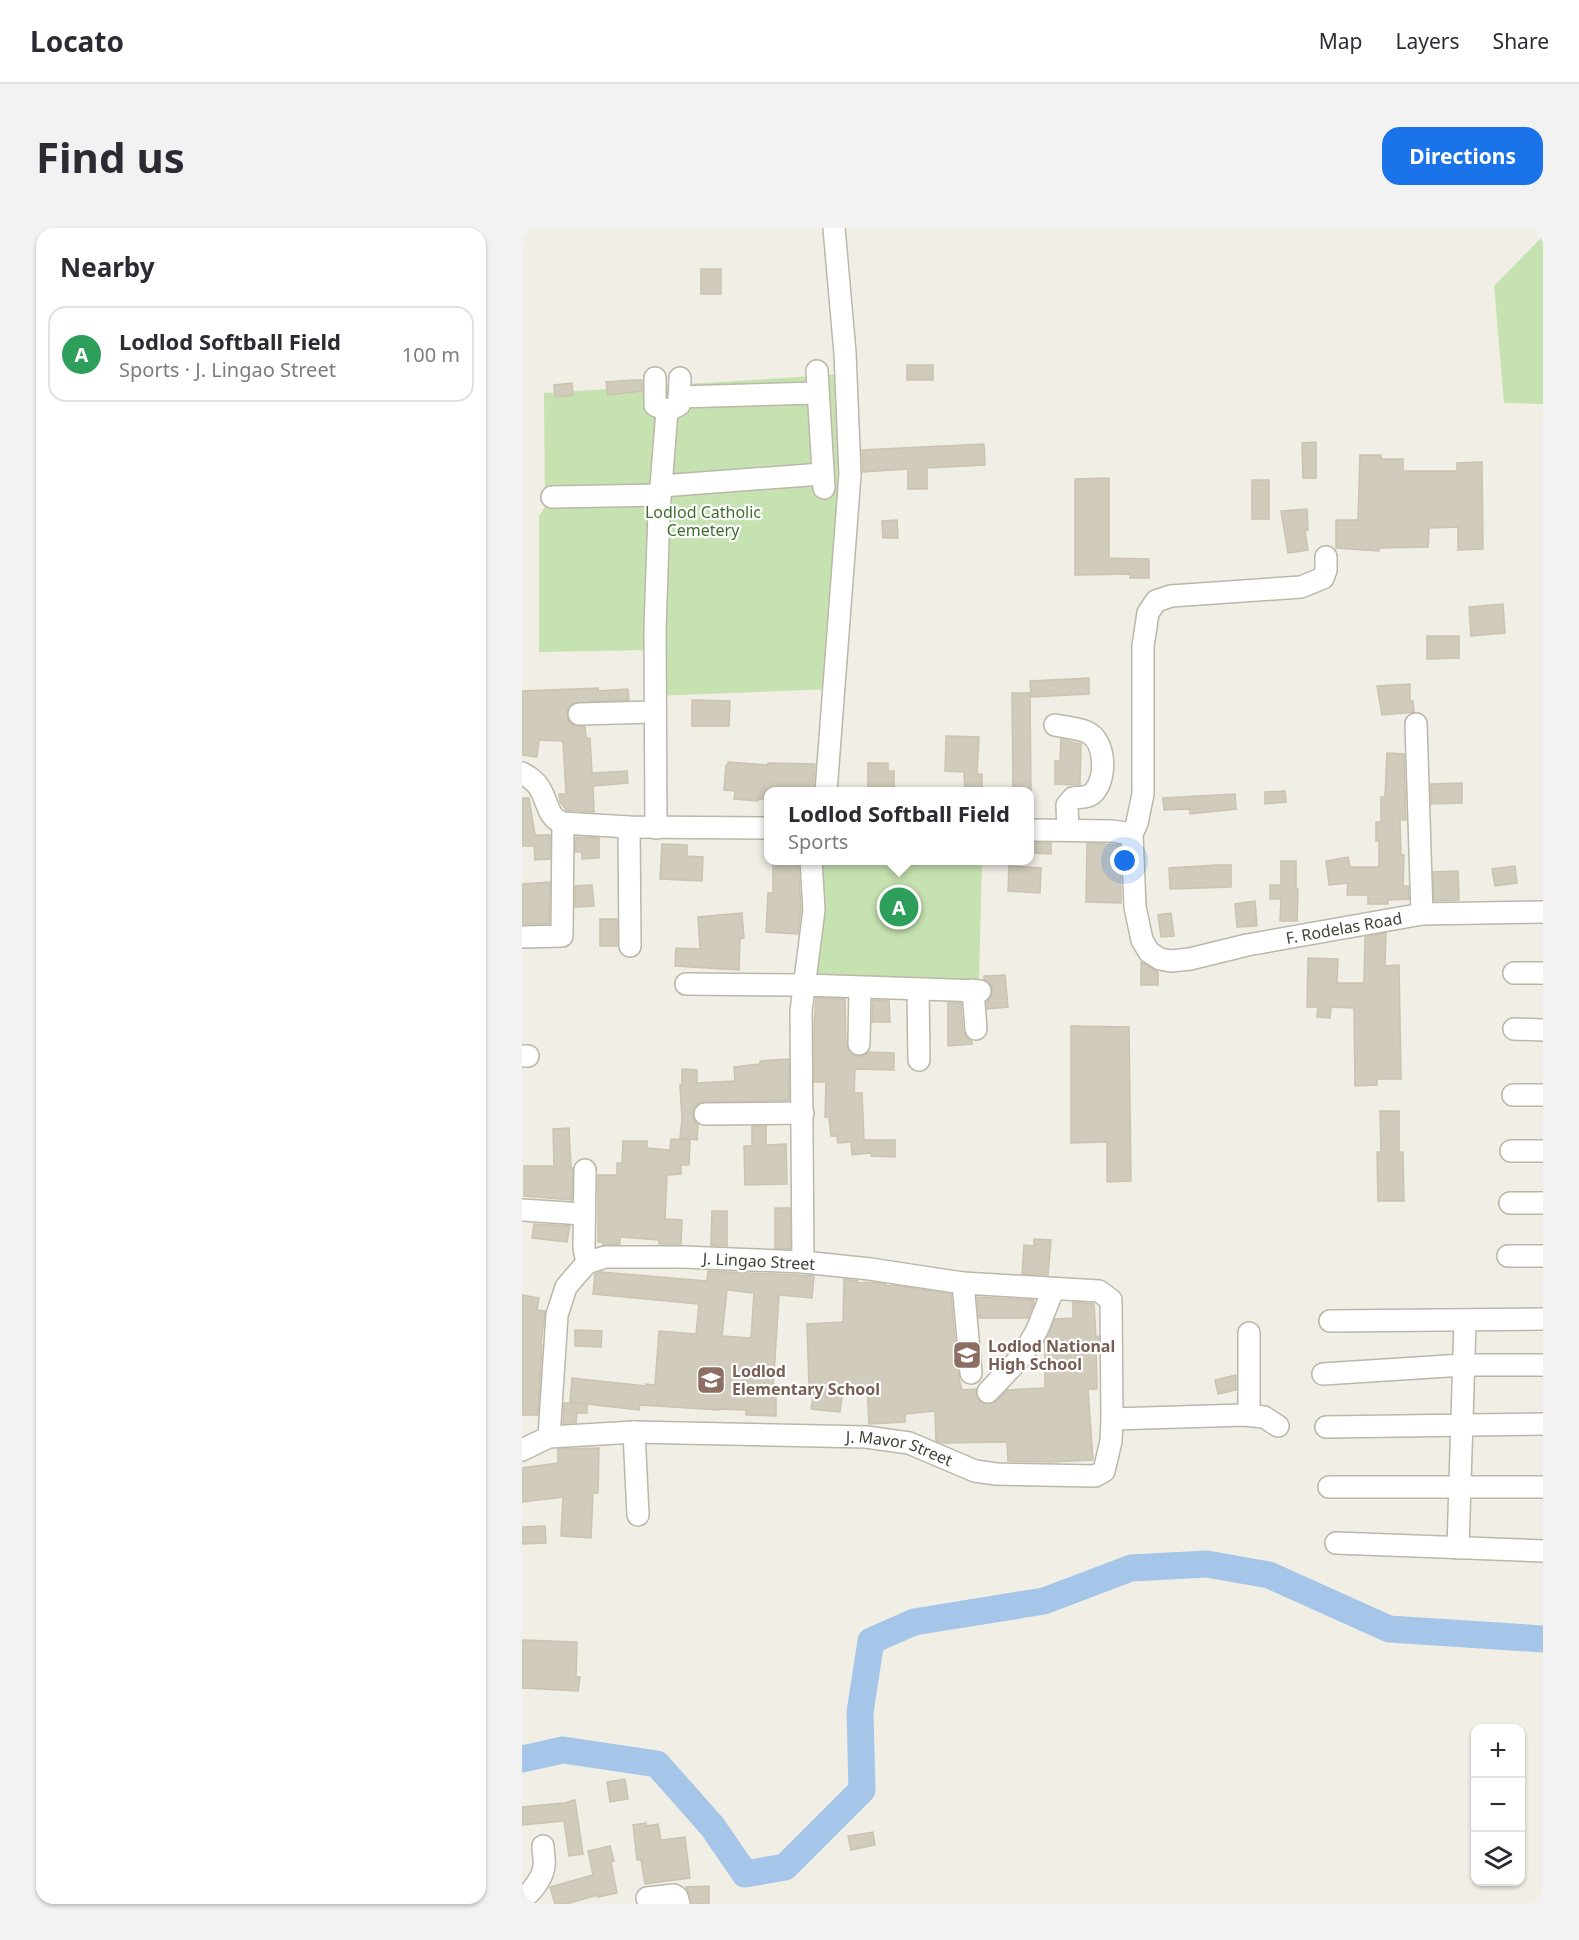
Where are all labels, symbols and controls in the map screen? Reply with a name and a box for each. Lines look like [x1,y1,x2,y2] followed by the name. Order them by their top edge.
[30,22,124,60] text: Locato
[1319,27,1363,55] text: Map
[1396,27,1460,55] text: Layers
[1493,27,1549,55] text: Share
[1382,127,1543,185] button: Directions
[36,128,185,185] text: Find us
[60,249,155,285] text: Nearby
[119,326,341,356] text: Lodlod Softball Field
[75,341,88,368] text: A
[402,341,460,368] text: 100 m
[119,356,336,383] text: Sports · J. Lingao Street
[645,501,761,541] park label: Lodlod Catholic Cemetery
[764,787,1034,865] popup
[788,798,1010,828] text: Lodlod Softball Field
[788,828,848,855] text: Sports
[1110,846,1139,875] your location
[880,884,919,930] pin: A
[1284,907,1404,949] street label: F. Rodelas Road
[700,1247,816,1275] street label: J. Lingao Street
[988,1335,1115,1375] place label: Lodlod National High School
[951,1339,983,1371] school or university icon: Lodlod National High School
[732,1360,880,1400] place label: Lodlod Elementary School
[695,1364,727,1396] school or university icon: Lodlod Elementary School
[844,1425,956,1471] street label: J. Mavor Street
[1471,1724,1525,1886] map controls
[1471,1724,1525,1778] button: +
[1471,1778,1525,1832] button: −
[1471,1832,1525,1886] button: layers

